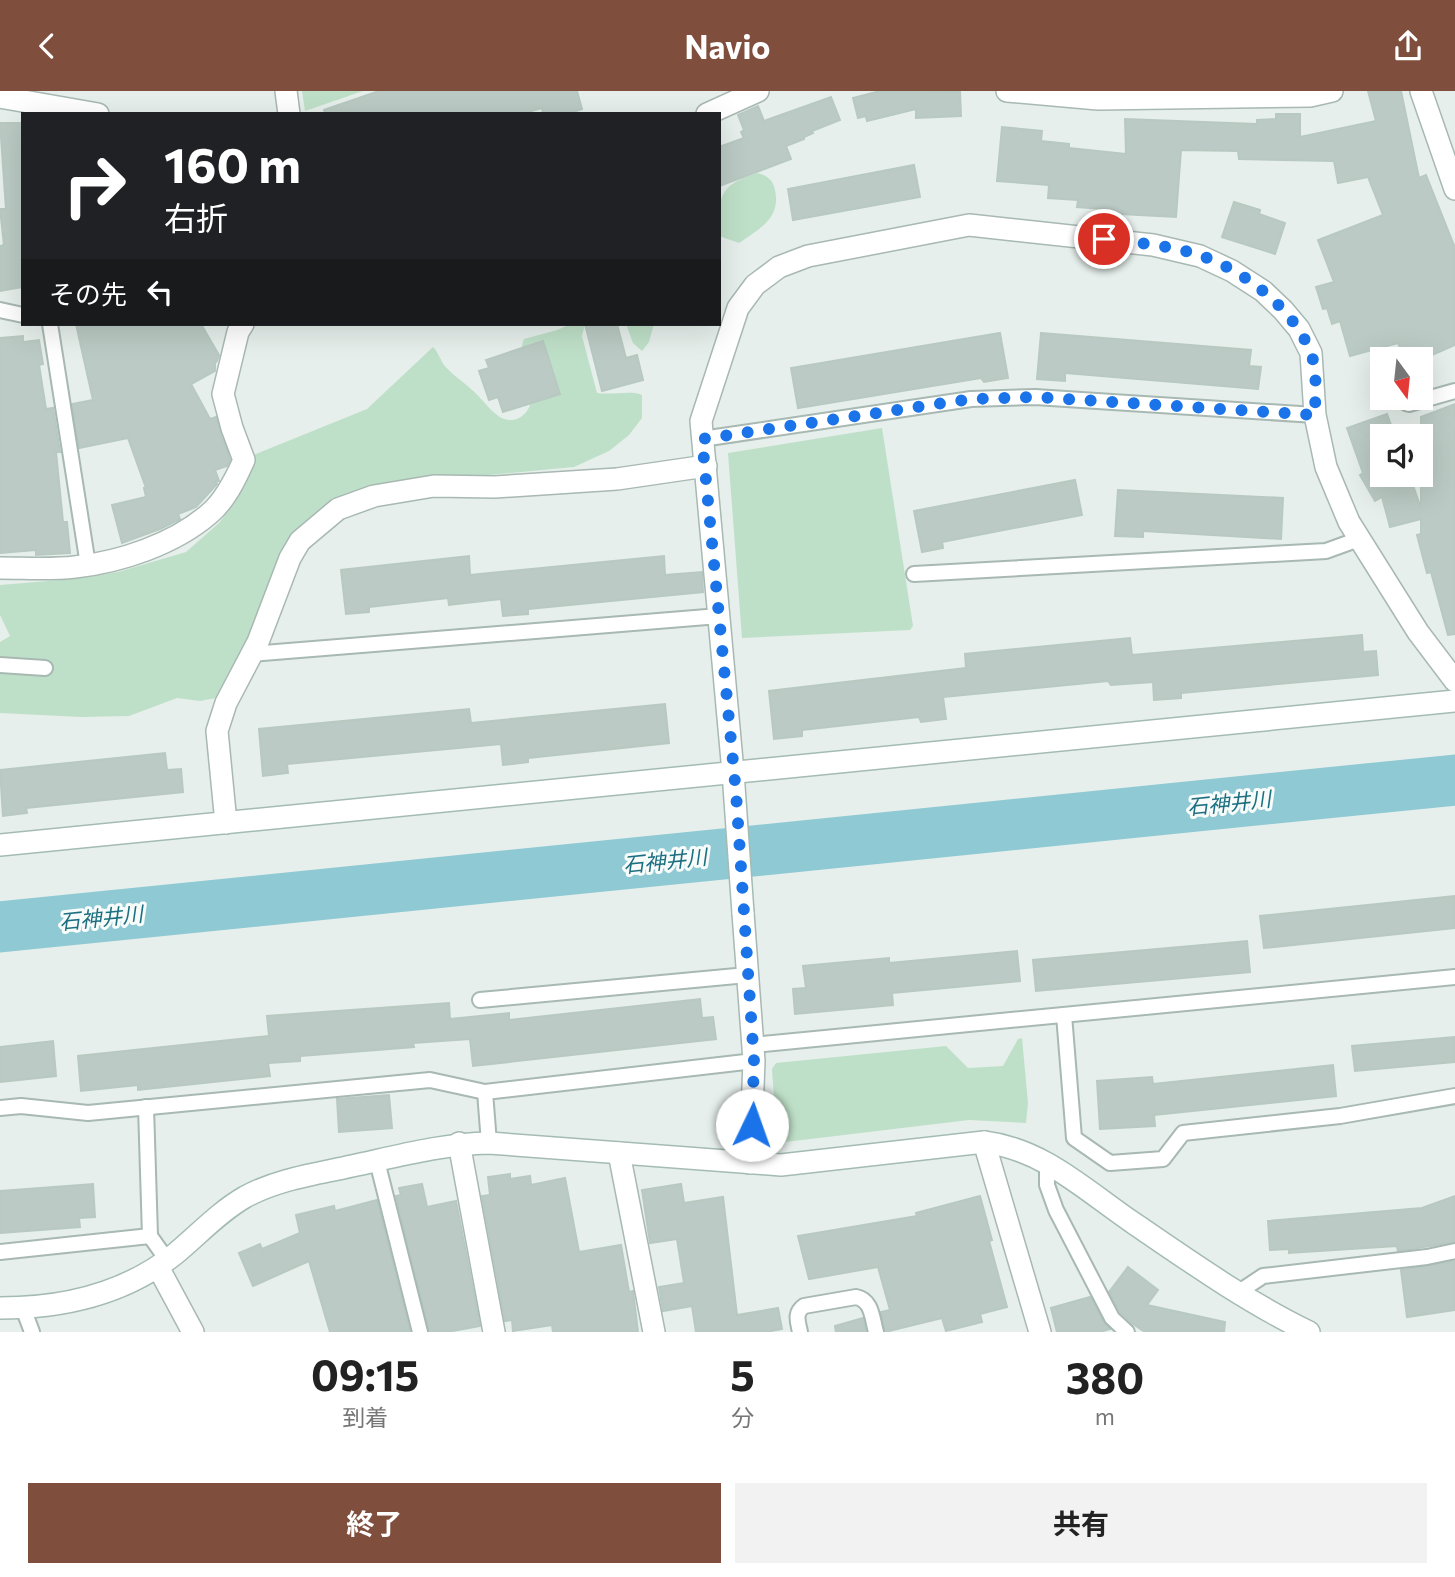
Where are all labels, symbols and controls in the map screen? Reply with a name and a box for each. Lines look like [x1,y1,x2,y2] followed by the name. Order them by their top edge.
[685,26,770,66] text: Navio
[28,27,66,65] icon: back
[1389,27,1427,65] icon: share
[164,133,301,193] text: 160 m
[49,140,140,231] icon: right
[164,197,228,237] text: 右折
[1074,209,1134,269] pin
[1085,220,1123,258] icon: arrive
[141,273,179,311] icon: left
[49,278,127,309] text: その先
[1370,347,1433,409] north arrow
[1370,347,1433,487] map controls
[1370,424,1433,487] button: sound
[1186,785,1274,819] water label: 石神井川
[622,843,710,877] water label: 石神井川
[58,900,146,934] water label: 石神井川
[715,1088,789,1162] position arrow
[311,1348,419,1400] text: 09:15
[730,1348,755,1400] text: 5
[1066,1351,1144,1403] text: 380
[1095,1402,1115,1430] text: m
[342,1403,388,1431] text: 到着
[731,1403,754,1431] text: 分
[28,1483,721,1563] button: 終了
[735,1483,1427,1563] button: 共有

